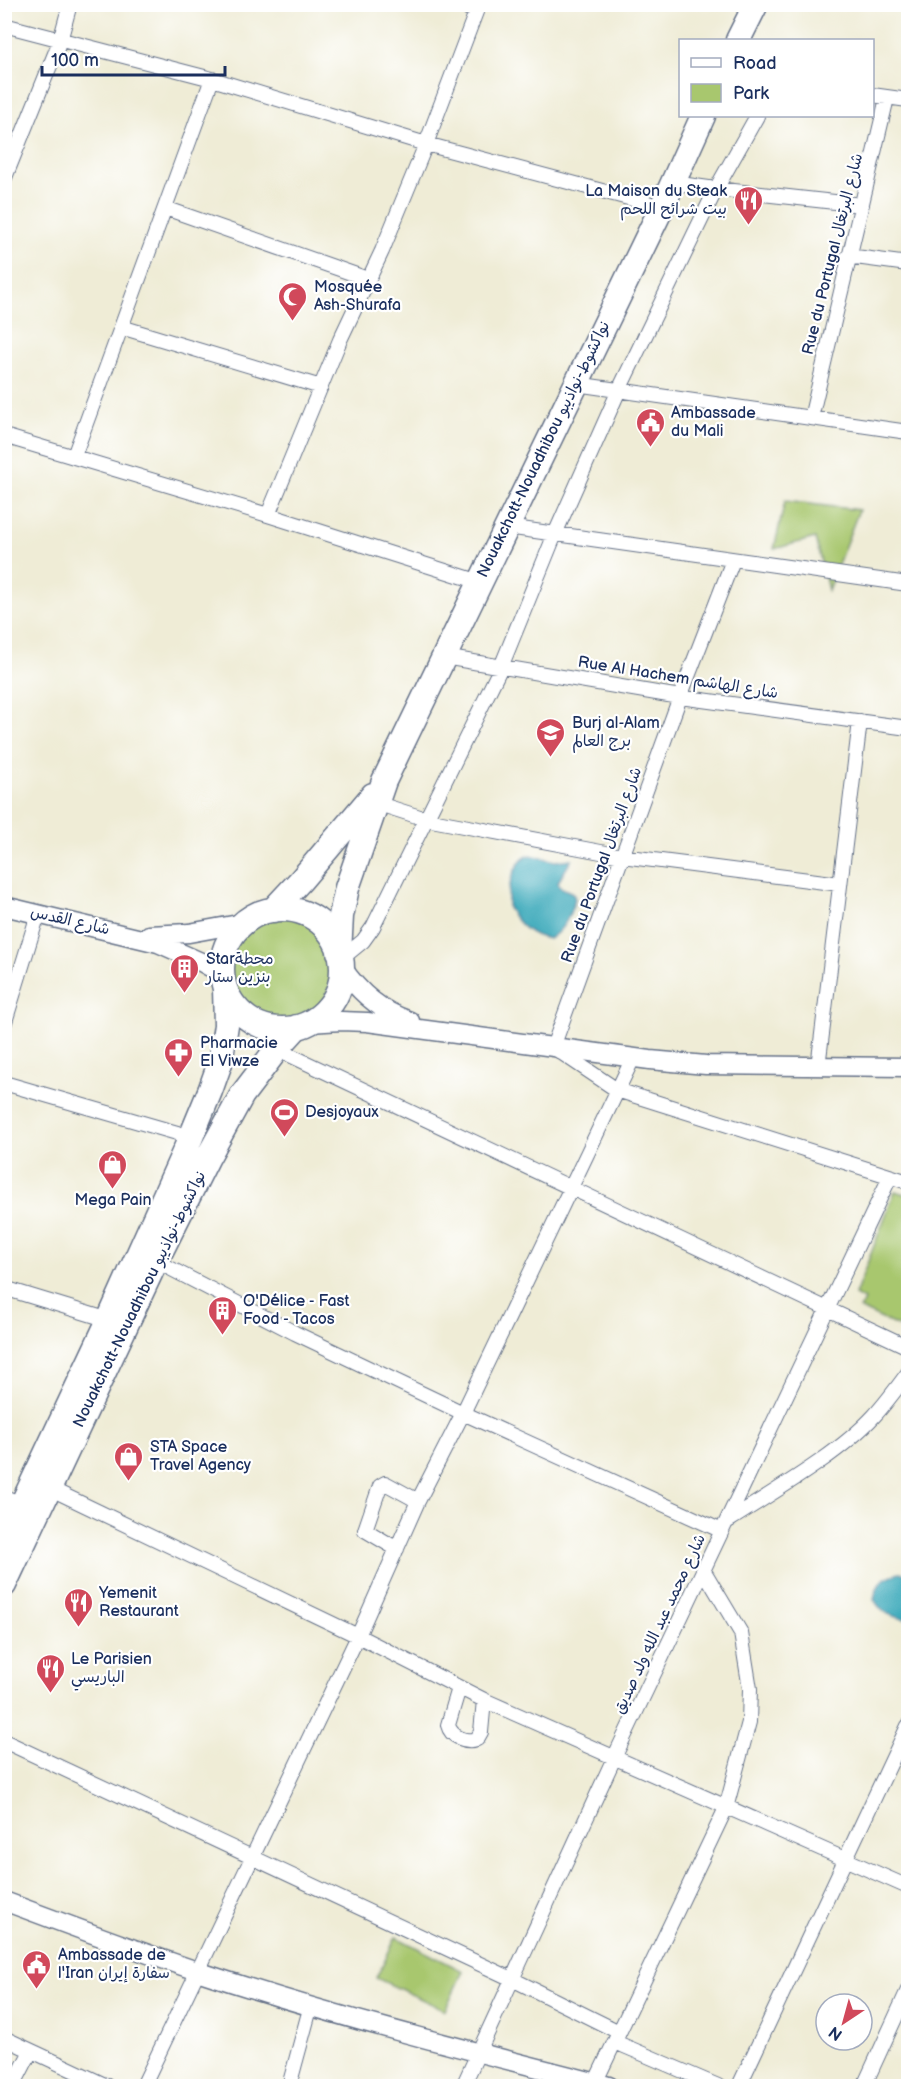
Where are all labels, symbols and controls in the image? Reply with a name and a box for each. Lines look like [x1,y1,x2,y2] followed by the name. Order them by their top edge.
[42,39,225,77] scale bar
[679,39,874,117] legend
[51,50,99,71] text: 100 m
[733,53,777,74] text: Road
[733,83,769,104] text: Park
[799,151,868,357] street label: Rue du Portugal شارع البرتغال
[585,182,727,221] place label: La Maison du Steak بيت شرائح اللحم
[732,184,764,226] restaurant icon: La Maison du Steak بيت شرائح اللحم
[314,278,401,315] place label: Mosquée Ash-Shurafa
[277,280,309,322] mosque icon: Mosquée Ash-Shurafa
[473,317,615,581] street label: Nouakchott-Nouadhibou نواكشوط-نواذيبو
[671,404,756,441] place label: Ambassade du Mali
[634,406,666,448] public building icon: Ambassade du Mali
[576,653,779,705] street label: Rue Al Hachem شارع الهاشم
[572,714,660,753] place label: Burj al-Alam برج العالم
[535,716,567,758] school or university icon: Burj al-Alam برج العالم
[558,765,647,966] street label: Rue du Portugal شارع البرتغال
[28,903,111,940] street label: شارع القدس
[204,950,274,987] place label: Starمحطة بنزين ستار
[169,952,201,994] building icon: Starمحطة بنزين ستار
[200,1034,278,1071] place label: Pharmacie El Viwze
[163,1036,195,1078] pharmacy icon: Pharmacie El Viwze
[268,1096,300,1138] sports icon: Desjoyaux
[305,1103,379,1122] place label: Desjoyaux
[97,1148,129,1190] shop icon: Mega Pain
[69,1167,211,1431] street label: Nouakchott-Nouadhibou نواكشوط-نواذيبو
[74,1191,152,1210] place label: Mega Pain
[243,1292,349,1329] place label: O'Délice - Fast Food - Tacos
[206,1294,238,1336] building icon: O'Délice - Fast Food - Tacos
[150,1438,252,1475] place label: STA Space Travel Agency
[113,1440,145,1482] shop icon: STA Space Travel Agency
[610,1531,711,1717] street label: شارع محمد عبد الله ولد صديق
[98,1584,179,1621] place label: Yemenit Restaurant
[62,1586,94,1628] restaurant icon: Yemenit Restaurant
[71,1650,152,1691] place label: Le Parisien الباريسي
[34,1652,66,1694] restaurant icon: Le Parisien الباريسي
[58,1946,170,1983] place label: Ambassade de l'Iran سفارة إيران
[21,1948,53,1990] public building icon: Ambassade de l'Iran سفارة إيران
[814,1992,874,2052] north arrow
[826,2022,847,2044] text: N

